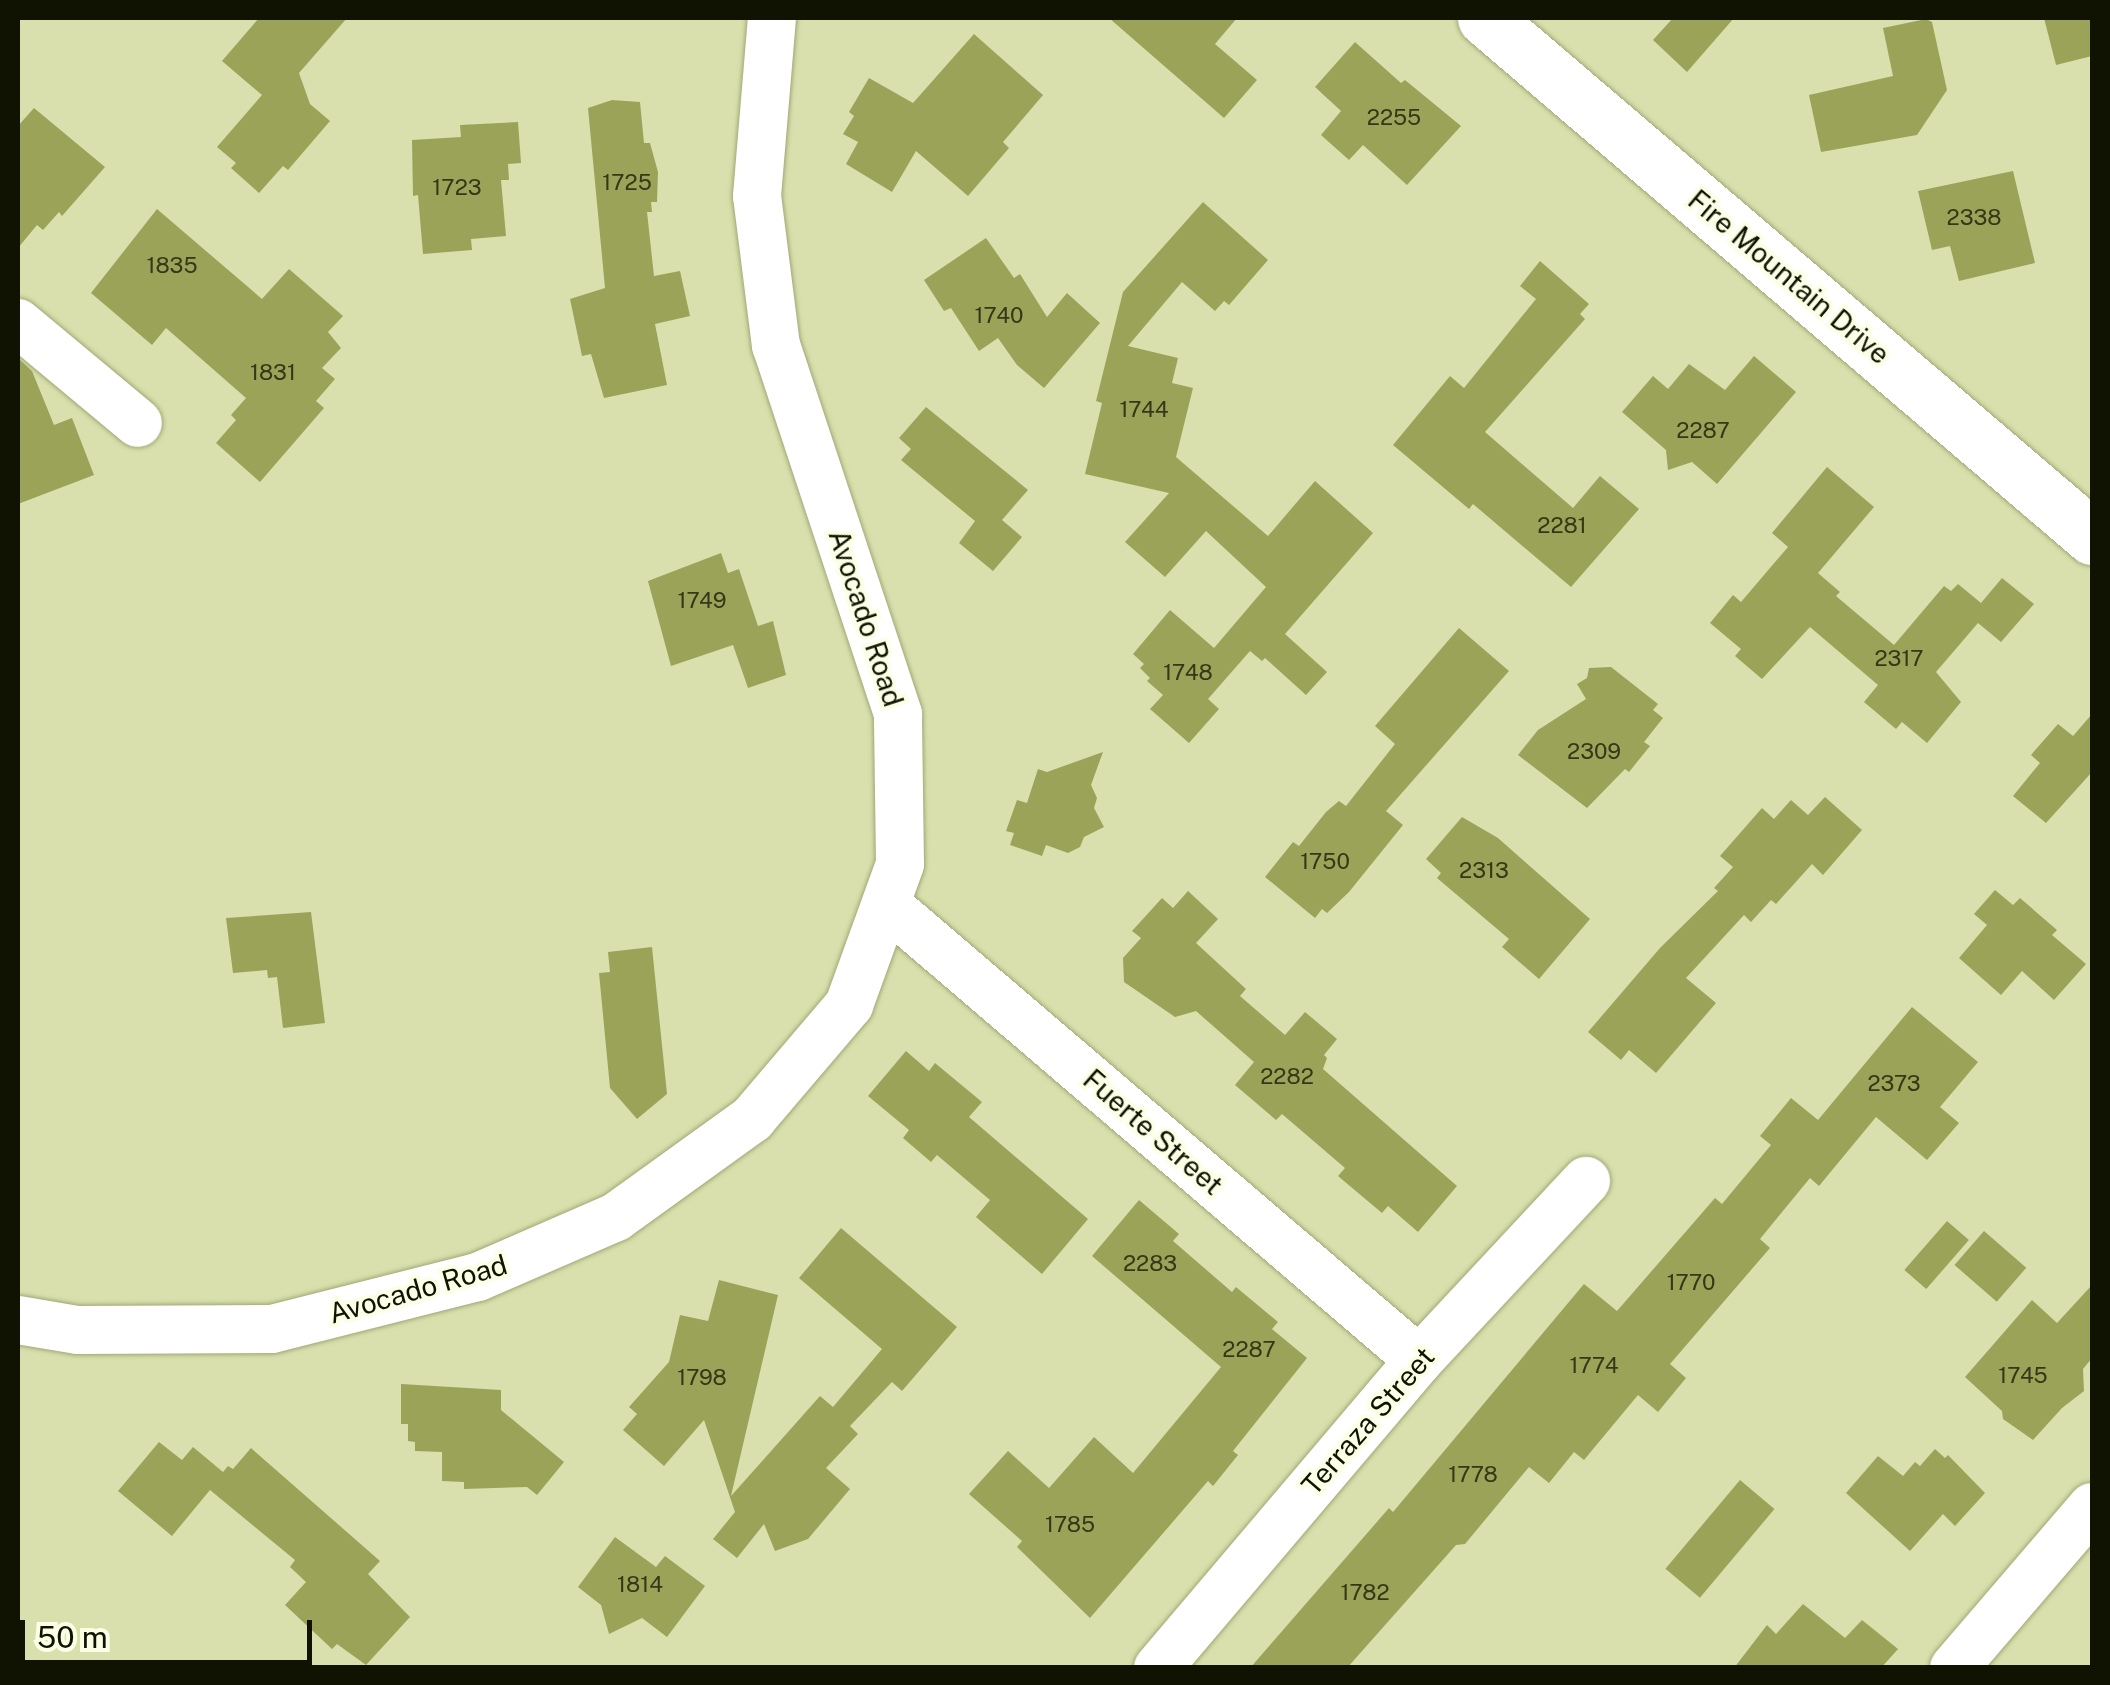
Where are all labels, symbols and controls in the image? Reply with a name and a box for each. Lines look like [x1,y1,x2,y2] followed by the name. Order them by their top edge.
[1367,105,1421,131] house number: 2255
[602,170,652,196] house number: 1725
[432,175,482,201] house number: 1723
[1681,183,1897,371] street label: Fire Mountain Drive
[1947,205,2001,231] house number: 2338
[146,253,198,279] house number: 1835
[975,303,1023,329] house number: 1740
[250,360,296,386] house number: 1831
[1119,397,1169,423] house number: 1744
[1676,418,1730,444] house number: 2287
[1537,513,1587,539] house number: 2281
[822,525,910,711] street label: Avocado Road
[677,588,727,614] house number: 1749
[1874,646,1924,672] house number: 2317
[1163,660,1213,686] house number: 1748
[1567,739,1621,765] house number: 2309
[1300,849,1350,875] house number: 1750
[1459,858,1509,884] house number: 2313
[1076,1062,1230,1202] street label: Fuerte Street
[1260,1064,1314,1090] house number: 2282
[1867,1071,1921,1097] house number: 2373
[325,1247,511,1331] street label: Avocado Road
[1123,1251,1177,1277] house number: 2283
[1667,1270,1715,1296] house number: 1770
[1222,1337,1276,1363] house number: 2287
[1295,1340,1441,1502] street label: Terraza Street
[1570,1353,1618,1379] house number: 1774
[1998,1363,2048,1389] house number: 1745
[677,1365,727,1391] house number: 1798
[1448,1462,1498,1488] house number: 1778
[1045,1512,1095,1538] house number: 1785
[617,1572,663,1598] house number: 1814
[1340,1580,1390,1606] house number: 1782
[25,1600,318,1662] scale bar
[37,1619,108,1655] text: 50 m

